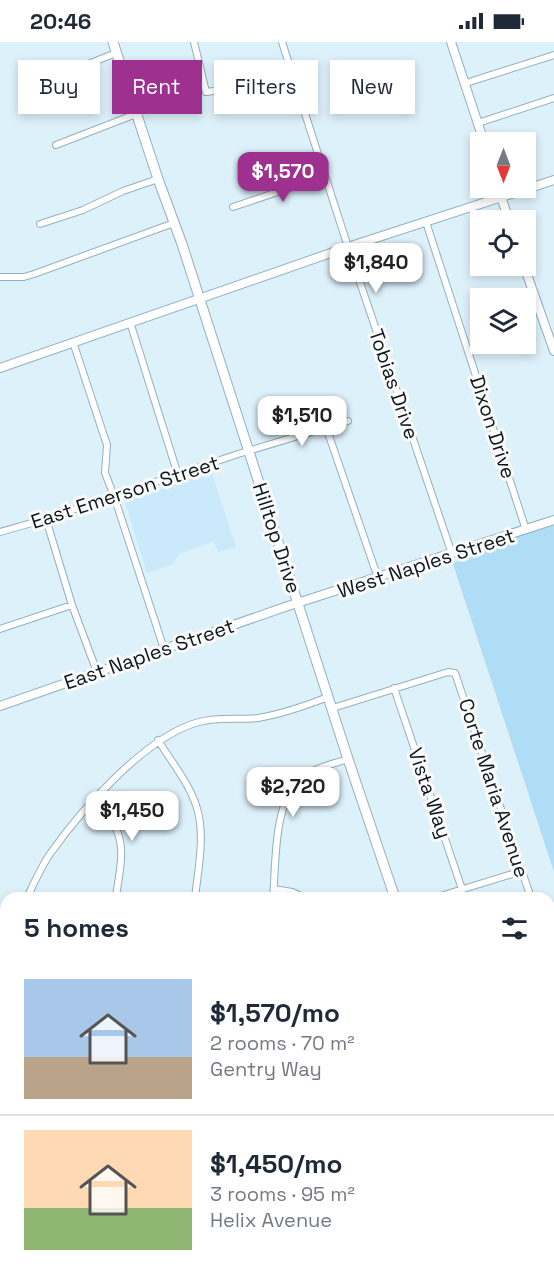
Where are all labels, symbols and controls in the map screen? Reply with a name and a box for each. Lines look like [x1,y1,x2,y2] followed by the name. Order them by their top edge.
[30,7,91,35] text: 20:46
[18,60,100,114] chip: Buy
[112,60,202,114] chip: Rent
[214,60,318,114] chip: Filters
[330,60,415,114] chip: New
[470,132,536,198] north arrow
[470,132,536,354] map controls
[234,152,332,203] pin: $1,570
[252,158,314,184] text: $1,570
[470,210,536,276] button: locate
[327,243,425,294] pin: $1,840
[344,249,408,275] text: $1,840
[470,288,536,354] button: layers
[363,325,425,443] street label: Tobias Drive
[464,372,522,482] street label: Dixon Drive
[253,396,351,447] pin: $1,510
[272,402,332,428] text: $1,510
[28,449,222,535] street label: East Emerson Street
[247,479,307,597] street label: Hilltop Drive
[334,522,518,604] street label: West Naples Street
[60,613,238,695] street label: East Naples Street
[453,695,535,881] street label: Corte Maria Avenue
[402,744,458,842] street label: Vista Way
[244,767,342,818] pin: $2,720
[260,773,326,799] text: $2,720
[83,791,181,842] pin: $1,450
[100,797,164,823] text: $1,450
[24,911,129,945] text: 5 homes
[498,912,531,945] icon: filters
[210,996,340,1030] text: $1,570/mo
[72,1003,144,1075] icon: home
[210,1030,354,1056] text: 2 rooms · 70 m²
[210,1056,322,1082] text: Gentry Way
[210,1147,342,1181] text: $1,450/mo
[72,1154,144,1226] icon: home
[210,1181,355,1207] text: 3 rooms · 95 m²
[210,1207,332,1233] text: Helix Avenue

